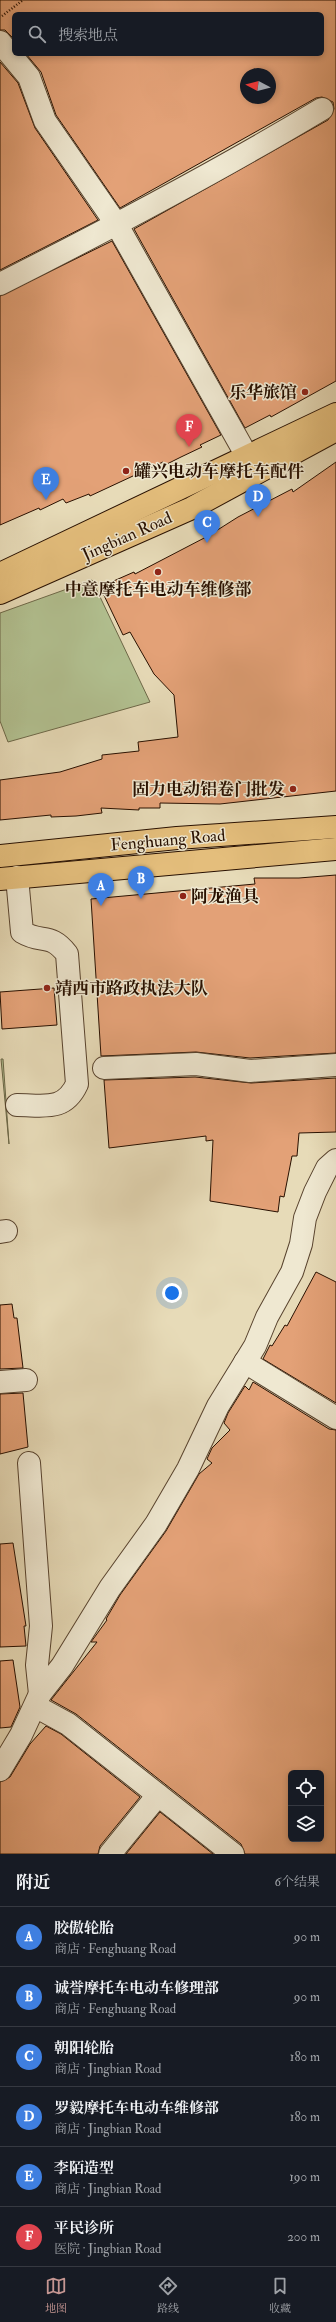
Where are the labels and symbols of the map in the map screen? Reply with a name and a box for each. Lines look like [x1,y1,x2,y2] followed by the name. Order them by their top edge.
[240,68,276,104] north arrow
[229,382,297,403] place label: 乐华旅馆
[300,387,310,397] marker: 乐华旅馆
[176,414,202,447] pin: F
[134,461,304,482] place label: 罐兴电动车摩托车配件
[121,466,131,476] marker: 罐兴电动车摩托车配件
[33,467,59,500] pin: E
[245,484,271,517] pin: D
[78,507,176,566] street label: Jingbian Road
[194,510,220,543] pin: C
[153,567,163,577] marker: 中意摩托车电动车维修部
[65,579,252,600] place label: 中意摩托车电动车维修部
[132,779,285,800] place label: 固力电动铝卷门批发
[288,784,298,794] marker: 固力电动铝卷门批发
[110,824,227,855] street label: Fenghuang Road
[128,866,154,899] pin: B
[88,873,114,906] pin: A
[191,886,259,907] place label: 阿龙渔具
[178,891,188,901] marker: 阿龙渔具
[55,978,208,999] place label: 靖西市路政执法大队
[42,983,52,993] marker: 靖西市路政执法大队
[162,1283,182,1303] your location

